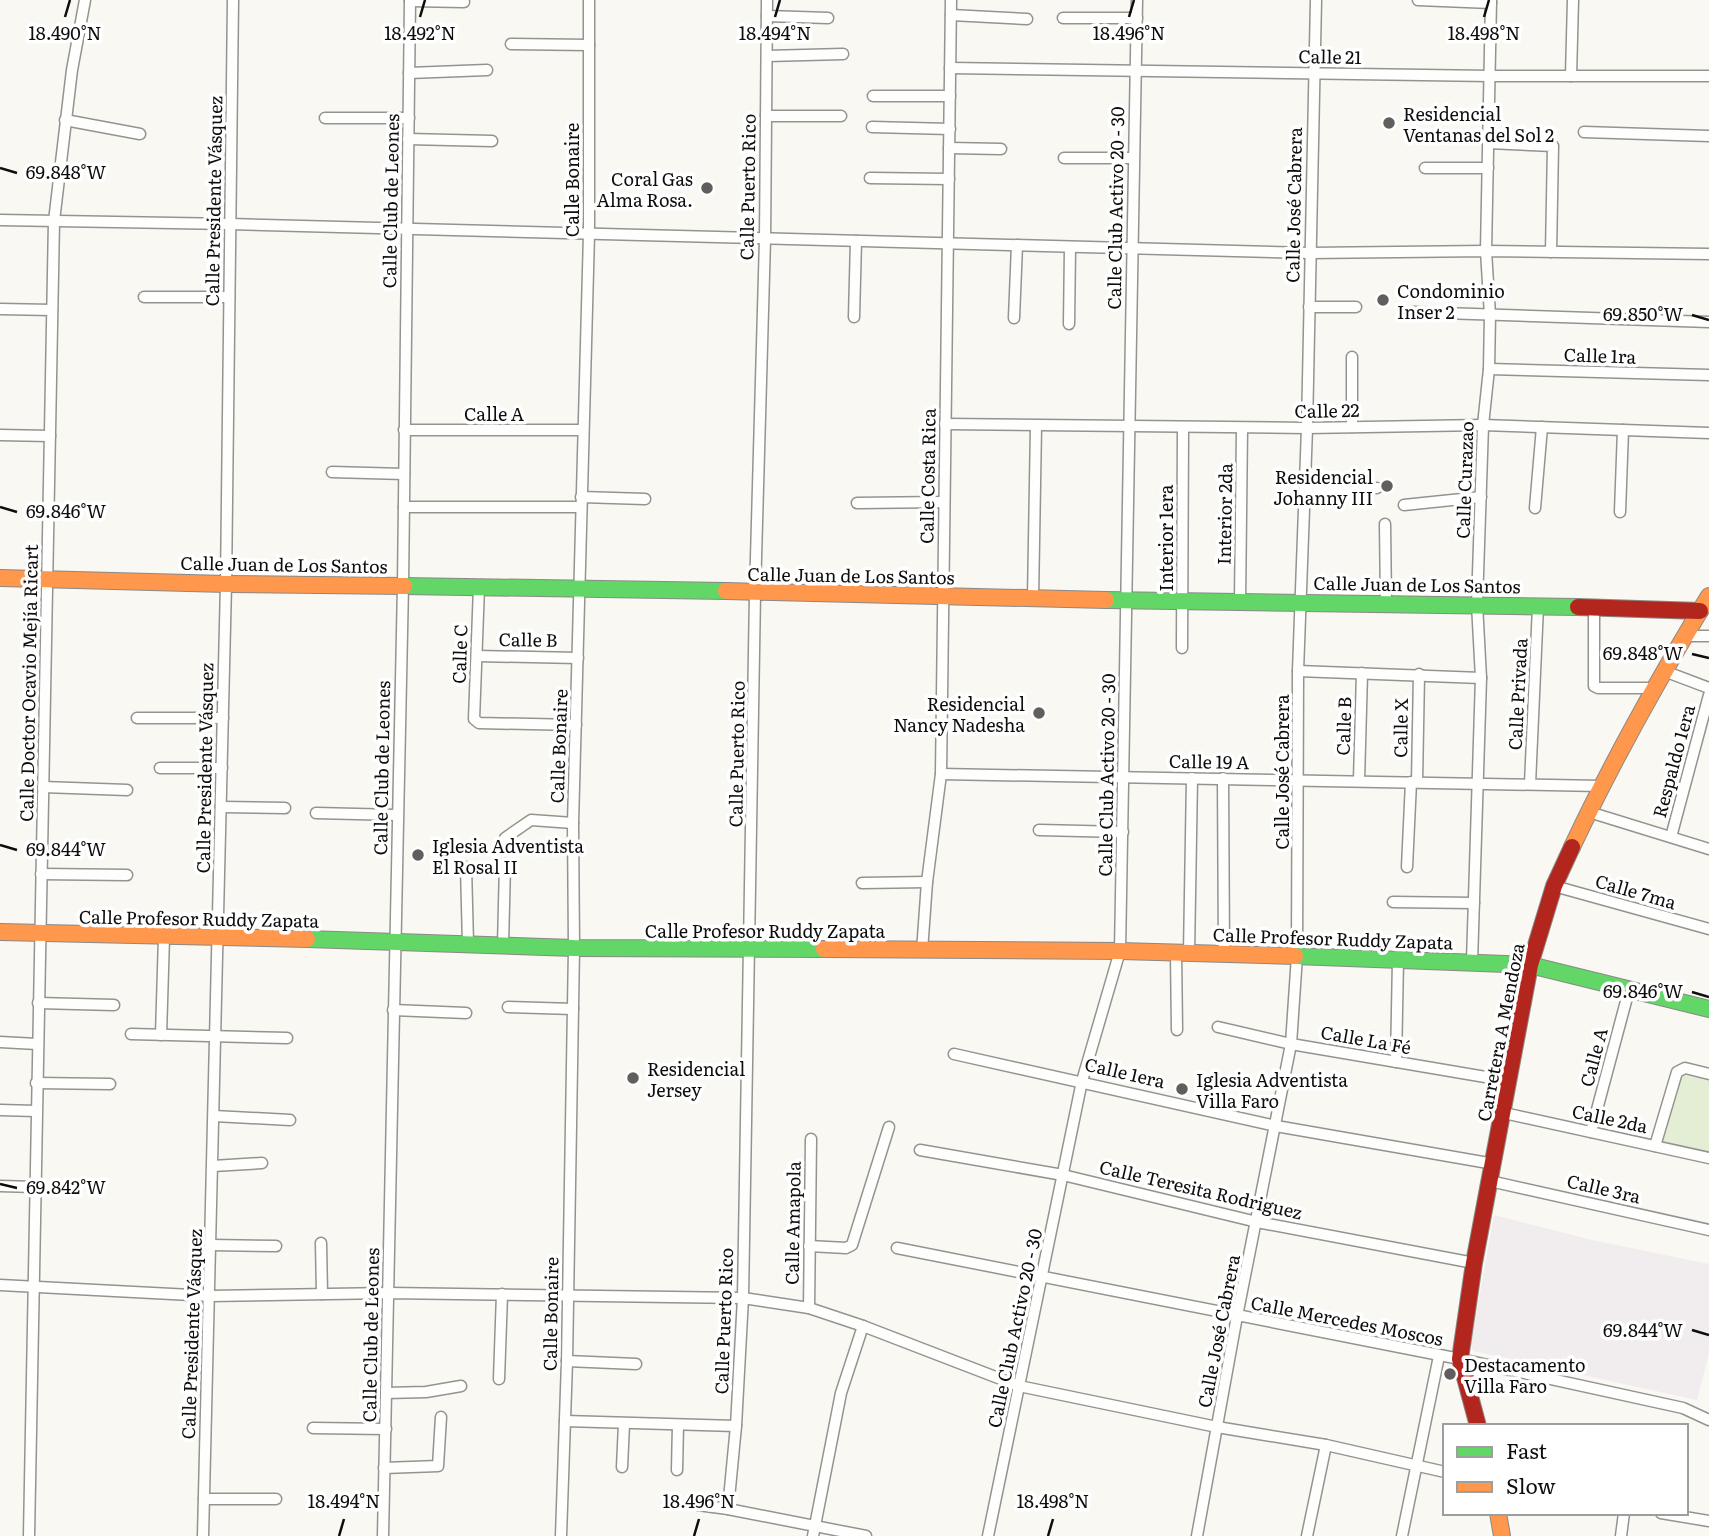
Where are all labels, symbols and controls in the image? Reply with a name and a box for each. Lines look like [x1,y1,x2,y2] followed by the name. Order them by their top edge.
[28,19,102,46] text: 18.490°N
[384,19,456,46] text: 18.492°N
[739,19,811,46] text: 18.494°N
[1093,19,1165,46] text: 18.496°N
[1448,19,1520,46] text: 18.498°N
[1298,42,1362,70] street label: Calle 21
[198,95,228,306] street label: Calle Presidente Vásquez
[1403,100,1554,148] place label: Residencial Ventanas del Sol 2
[1100,106,1130,310] street label: Calle Club Activo 20 - 30
[375,113,405,289] street label: Calle Club de Leones
[732,113,762,261] street label: Calle Puerto Rico
[1381,115,1397,131] marker: Residencial Ventanas del Sol 2
[558,123,585,237] street label: Calle Bonaire
[1278,127,1308,283] street label: Calle José Cabrera
[26,158,107,185] text: 69.848°W
[596,165,693,213] place label: Coral Gas Alma Rosa.
[699,180,715,196] marker: Coral Gas Alma Rosa.
[1397,277,1505,325] place label: Condominio Inser 2
[1375,292,1391,308] marker: Condominio Inser 2
[1603,300,1683,327] text: 69.850°W
[1563,340,1637,370] street label: Calle 1ra
[1294,396,1360,424] street label: Calle 22
[464,400,524,427] street label: Calle A
[912,408,942,544] street label: Calle Costa Rica
[1448,421,1480,539] street label: Calle Curazao
[1210,463,1238,565] street label: Interior 2da
[1273,463,1373,511] place label: Residencial Johanny III
[1379,478,1395,494] marker: Residencial Johanny III
[1152,484,1179,591] street label: Interior 1era
[26,497,106,524] text: 69.846°W
[12,543,44,822] street label: Calle Doctor Ocavio Mejía Ricart
[180,549,388,579] street label: Calle Juan de Los Santos
[747,560,955,590] street label: Calle Juan de Los Santos
[1313,569,1521,599] street label: Calle Juan de Los Santos
[444,624,474,684] street label: Calle C
[498,625,558,653] street label: Calle B
[1501,637,1533,751] street label: Calle Privada
[1603,639,1684,666] text: 69.848°W
[189,662,219,873] street label: Calle Presidente Vásquez
[1091,673,1121,877] street label: Calle Club Activo 20 - 30
[366,680,396,856] street label: Calle Club de Leones
[721,680,751,828] street label: Calle Puerto Rico
[543,688,573,804] street label: Calle Bonaire
[893,690,1025,738] place label: Residencial Nancy Nadesha
[1268,694,1295,850] street label: Calle José Cabrera
[1328,696,1358,756] street label: Calle B
[1386,698,1414,758] street label: Calle X
[1645,701,1701,821] street label: Respaldo 1era
[1031,705,1047,721] marker: Residencial Nancy Nadesha
[1169,747,1249,775] street label: Calle 19 A
[432,832,584,880] place label: Iglesia Adventista El Rosal II
[26,835,106,862] text: 69.844°W
[410,847,426,863] marker: Iglesia Adventista El Rosal II
[1592,867,1680,916] street label: Calle 7ma
[79,902,320,934] street label: Calle Profesor Ruddy Zapata
[645,917,885,944] street label: Calle Profesor Ruddy Zapata
[1212,920,1454,956] street label: Calle Profesor Ruddy Zapata
[1469,940,1531,1124] street label: Carretera A Mendoza
[1603,977,1683,1004] text: 69.846°W
[1319,1018,1413,1060] street label: Calle La Fé
[1572,1024,1614,1090] street label: Calle A
[1082,1050,1168,1094] street label: Calle 1era
[647,1055,745,1103] place label: Residencial Jersey
[1196,1066,1348,1114] place label: Iglesia Adventista Villa Faro
[625,1070,641,1086] marker: Residencial Jersey
[1174,1081,1190,1097] marker: Iglesia Adventista Villa Faro
[1570,1097,1651,1139] street label: Calle 2da
[1097,1153,1305,1226] street label: Calle Teresita Rodriguez
[777,1161,807,1285] street label: Calle Amapola
[1564,1166,1644,1210] street label: Calle 3ra
[26,1173,106,1200] text: 69.842°W
[980,1226,1048,1430] street label: Calle Club Activo 20 - 30
[174,1228,208,1440] street label: Calle Presidente Vásquez
[355,1247,385,1423] street label: Calle Club de Leones
[707,1247,739,1395] street label: Calle Puerto Rico
[1190,1252,1246,1410] street label: Calle José Cabrera
[536,1257,564,1371] street label: Calle Bonaire
[1249,1288,1445,1352] street label: Calle Mercedes Moscos
[1603,1316,1683,1343] text: 69.844°W
[1464,1351,1586,1399] place label: Destacamento Villa Faro
[1442,1366,1458,1382] marker: Destacamento Villa Faro
[1443,1424,1688,1515] legend
[1506,1434,1547,1465] text: Fast
[1506,1469,1556,1500] text: Slow
[308,1487,380,1514] text: 18.494°N
[663,1487,735,1514] text: 18.496°N
[1017,1487,1089,1514] text: 18.498°N

